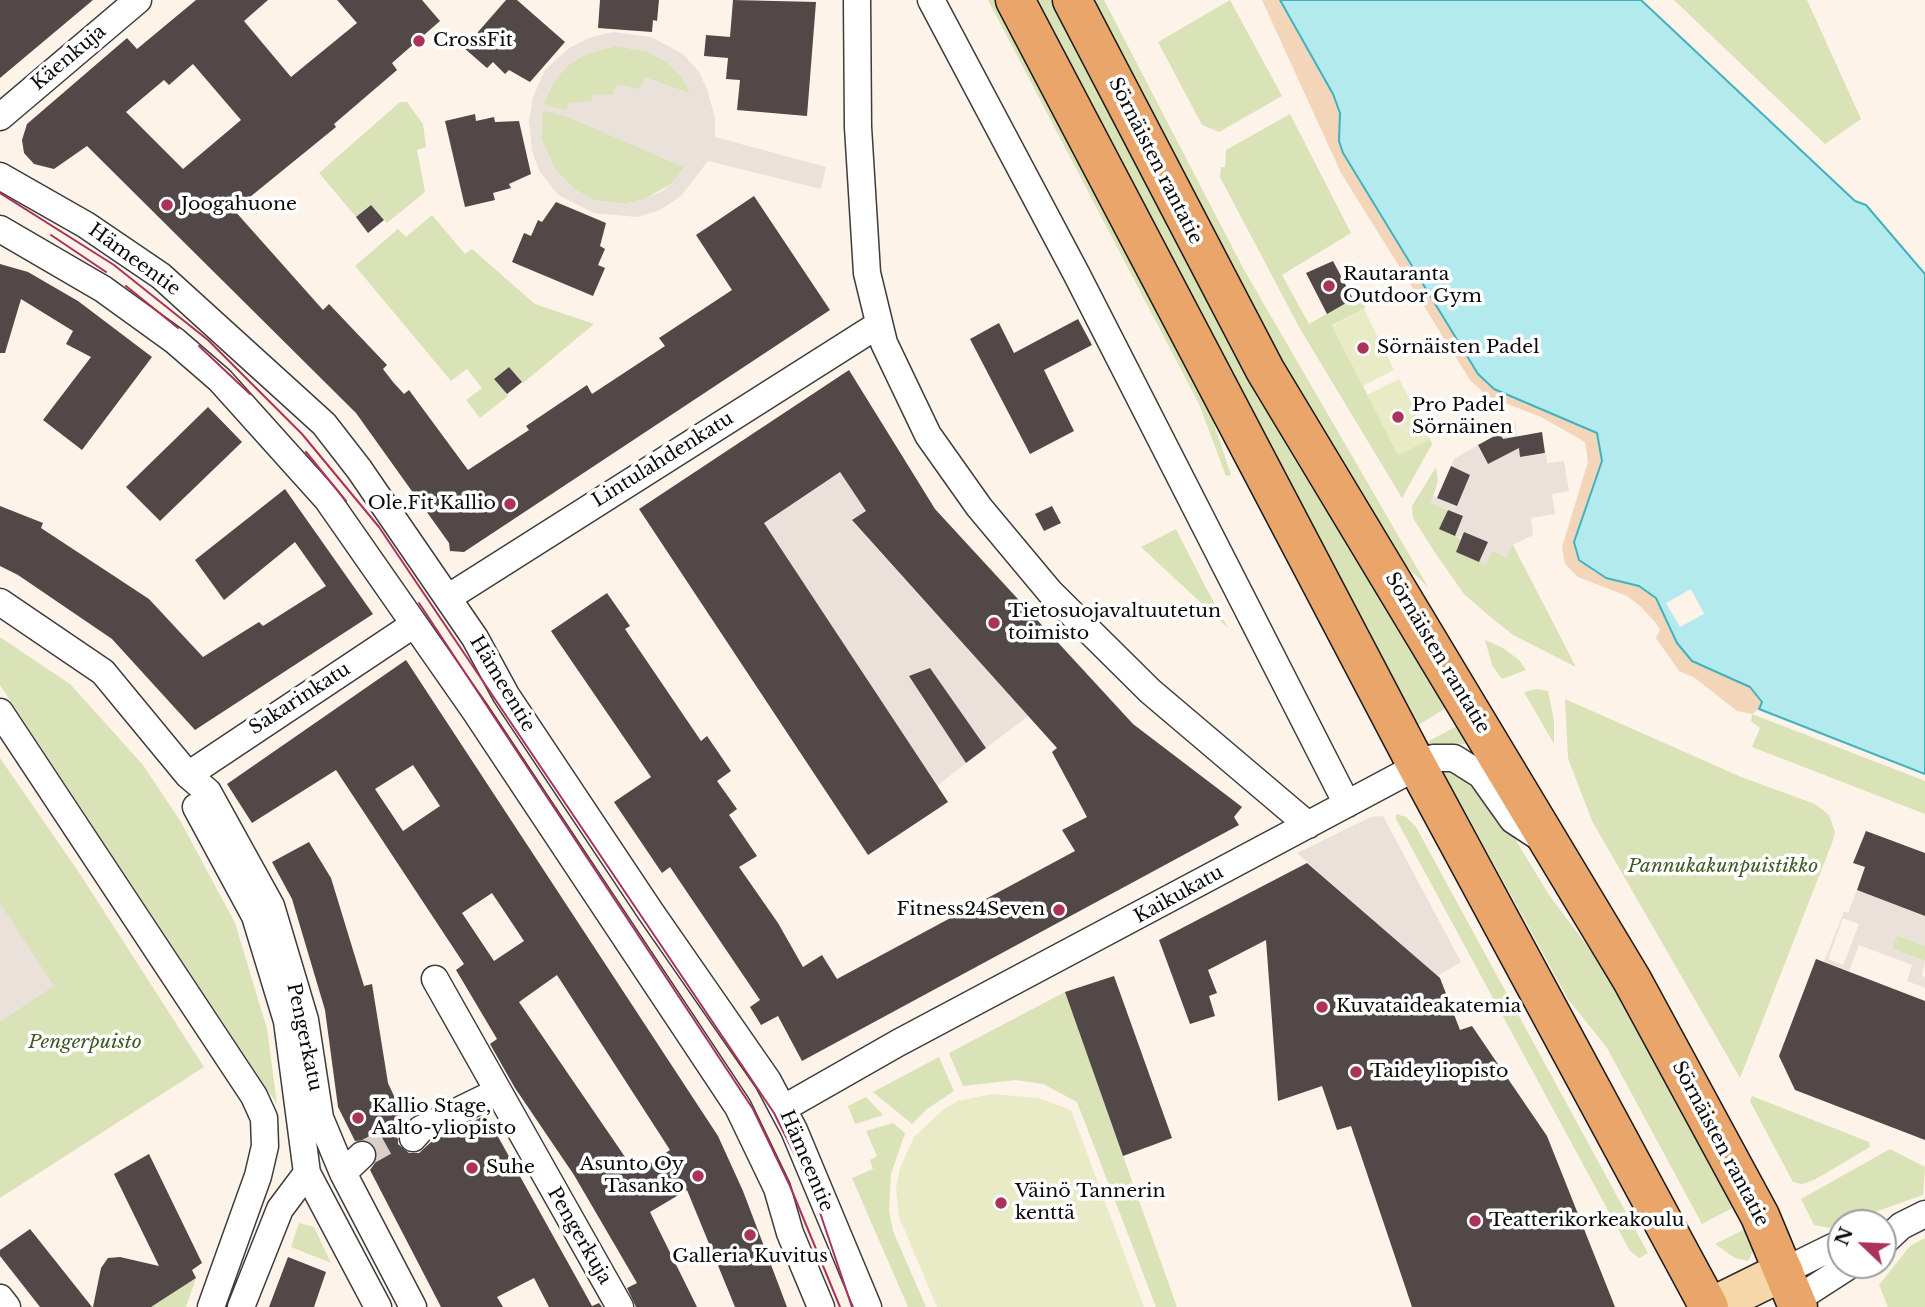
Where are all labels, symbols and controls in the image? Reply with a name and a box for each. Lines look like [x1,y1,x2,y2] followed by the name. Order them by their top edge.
[27,20,111,96] street label: Käenkuja
[433,30,513,52] place label: CrossFit
[411,33,427,49] marker: CrossFit
[1103,74,1207,248] street label: Sörnäisten rantatie
[181,194,297,216] place label: Joogahuone
[159,197,175,213] marker: Joogahuone
[84,219,184,301] street label: Hämeentie
[1343,264,1482,308] place label: Rautaranta Outdoor Gym
[1321,278,1337,294] marker: Rautaranta Outdoor Gym
[1377,337,1539,359] place label: Sörnäisten Padel
[1355,340,1371,356] marker: Sörnäisten Padel
[1412,395,1513,439] place label: Pro Padel Sörnäinen
[588,407,738,513] street label: Lintulahdenkatu
[1390,409,1406,425] marker: Pro Padel Sörnäinen
[368,493,496,515] place label: Ole.Fit Kallio
[502,496,518,512] marker: Ole.Fit Kallio
[1380,568,1494,738] street label: Sörnäisten rantatie
[1008,601,1221,645] place label: Tietosuojavaltuutetun toimisto
[986,615,1002,631] marker: Tietosuojavaltuutetun toimisto
[464,632,540,736] street label: Hämeentie
[245,658,355,740] street label: Sakarinkatu
[1628,856,1818,878] park label: Pannukakunpuistikko
[1130,861,1228,929] street label: Kaikukatu
[897,899,1045,921] place label: Fitness24Seven
[1051,902,1067,918] marker: Fitness24Seven
[281,981,327,1093] street label: Pengerkatu
[1336,996,1521,1018] place label: Kuvataideakatemia
[1314,999,1330,1015] marker: Kuvataideakatemia
[28,1032,142,1054] park label: Pengerpuisto
[1667,1057,1773,1231] street label: Sörnäisten rantatie
[1370,1061,1508,1083] place label: Taideyliopisto
[1348,1064,1364,1080] marker: Taideyliopisto
[372,1096,516,1140] place label: Kallio Stage, Aalto-yliopisto
[774,1107,838,1215] street label: Hämeentie
[350,1110,366,1126] marker: Kallio Stage, Aalto-yliopisto
[580,1154,684,1198] place label: Asunto Oy Tasanko
[486,1157,535,1179] place label: Suhe
[464,1160,480,1176] marker: Suhe
[690,1168,706,1184] marker: Asunto Oy Tasanko
[1015,1181,1166,1225] place label: Väinö Tannerin kenttä
[542,1183,616,1289] street label: Pengerkuja
[993,1195,1009,1211] marker: Väinö Tannerin kenttä
[1827,1209,1897,1279] north arrow
[1489,1210,1684,1232] place label: Teatterikorkeakoulu
[1467,1213,1483,1229] marker: Teatterikorkeakoulu
[1830,1224,1858,1249] text: N
[742,1227,758,1243] marker: Galleria Kuvitus
[672,1246,828,1268] place label: Galleria Kuvitus

